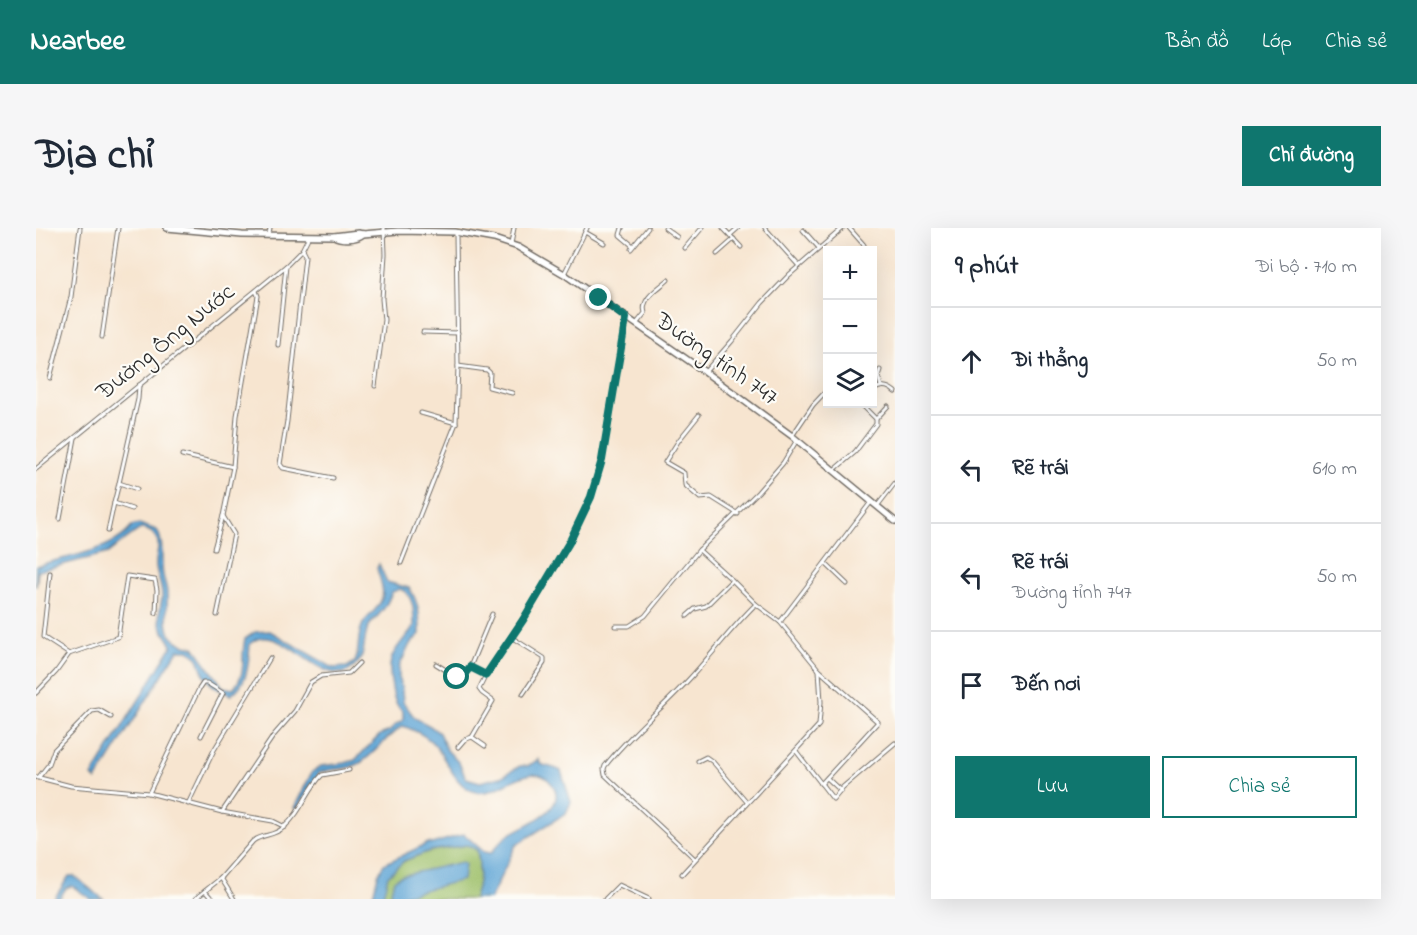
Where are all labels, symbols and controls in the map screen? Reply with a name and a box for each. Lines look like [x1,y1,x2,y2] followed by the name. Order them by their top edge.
[30,22,125,63] text: Nearbee
[1166,27,1229,57] text: Bản đồ
[1262,27,1292,57] text: Lớp
[1325,27,1387,57] text: Chia sẻ
[36,126,154,187] text: Địa chỉ
[1242,126,1381,186] button: Chỉ đường
[823,246,877,408] map controls
[823,246,877,300] button: +
[955,248,1019,286] text: 9 phút
[1255,253,1357,282] text: Đi bộ · 710 m
[88,276,243,411] street label: Đường Ống Nước
[585,284,611,310] route end
[823,300,877,354] button: −
[646,304,785,416] street label: Đường tỉnh 747
[955,345,988,378] icon: ahead
[1012,345,1088,377] text: Đi thẳng
[1316,347,1357,376] text: 50 m
[823,354,877,408] button: layers
[955,453,988,486] icon: left
[1012,453,1069,485] text: Rẽ trái
[1313,455,1357,484] text: 610 m
[1012,547,1069,579] text: Rẽ trái
[955,561,988,594] icon: left
[1316,563,1357,592] text: 50 m
[1012,579,1132,608] text: Đường tỉnh 747
[443,663,469,689] route start
[955,669,988,702] icon: arrive
[1012,669,1081,701] text: Đến nơi
[955,756,1150,818] button: Lưu
[1162,756,1357,818] button: Chia sẻ

